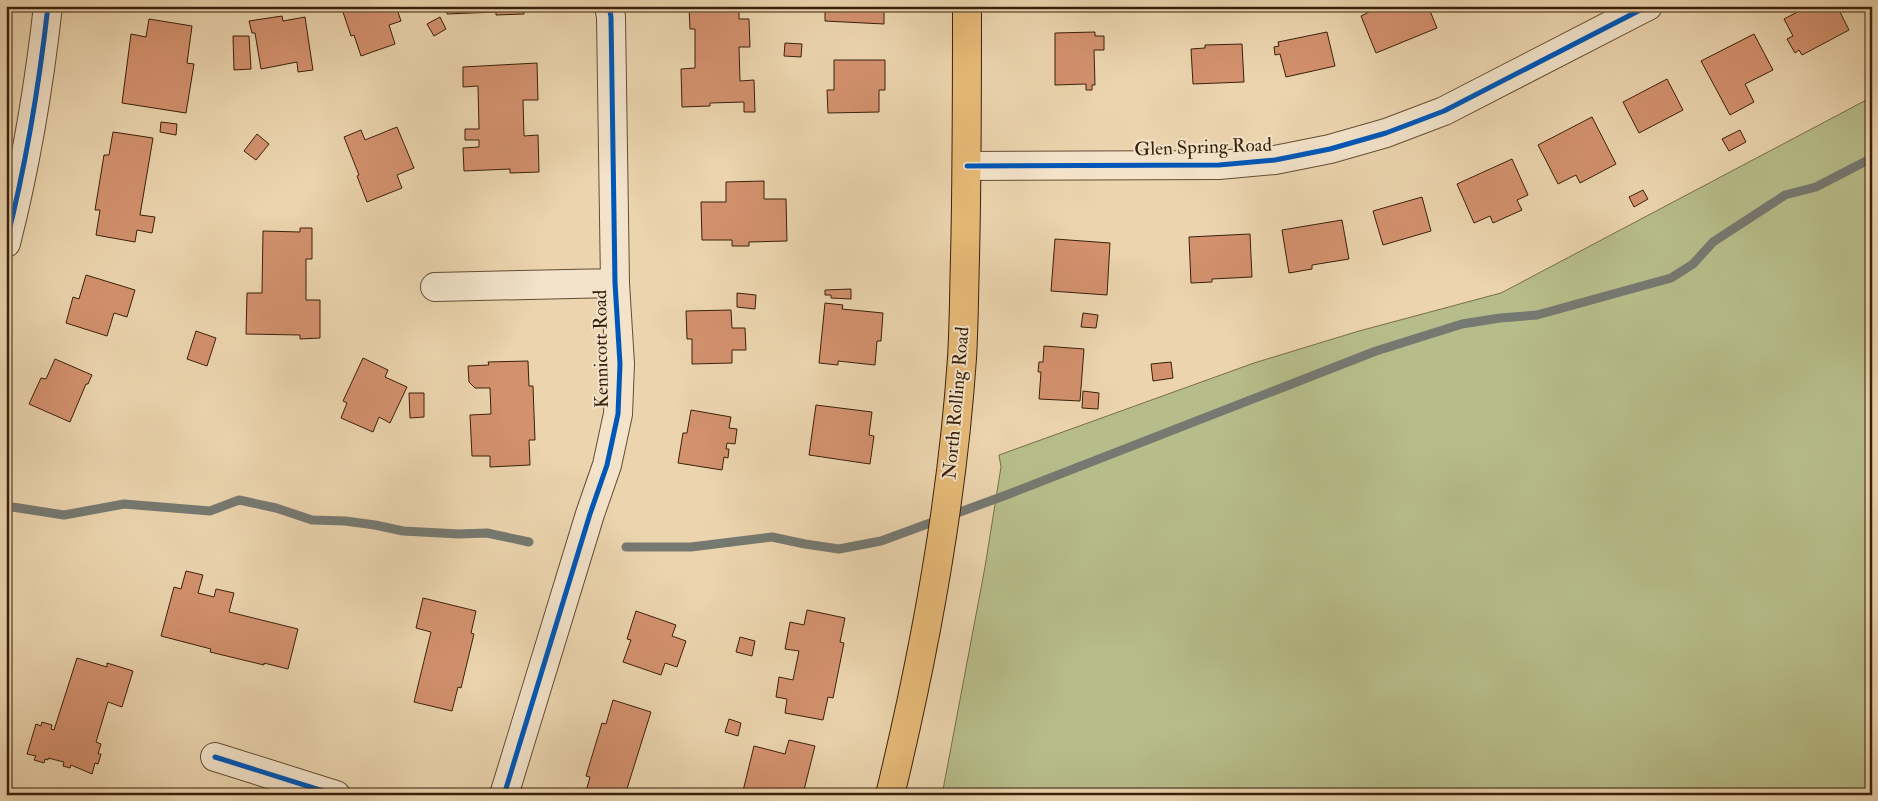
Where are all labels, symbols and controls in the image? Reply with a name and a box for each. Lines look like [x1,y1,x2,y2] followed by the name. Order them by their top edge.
[1134,133,1273,162] street label: Glen Spring Road
[588,289,614,408] street label: Kennicott Road
[937,325,975,480] street label: North Rolling Road

